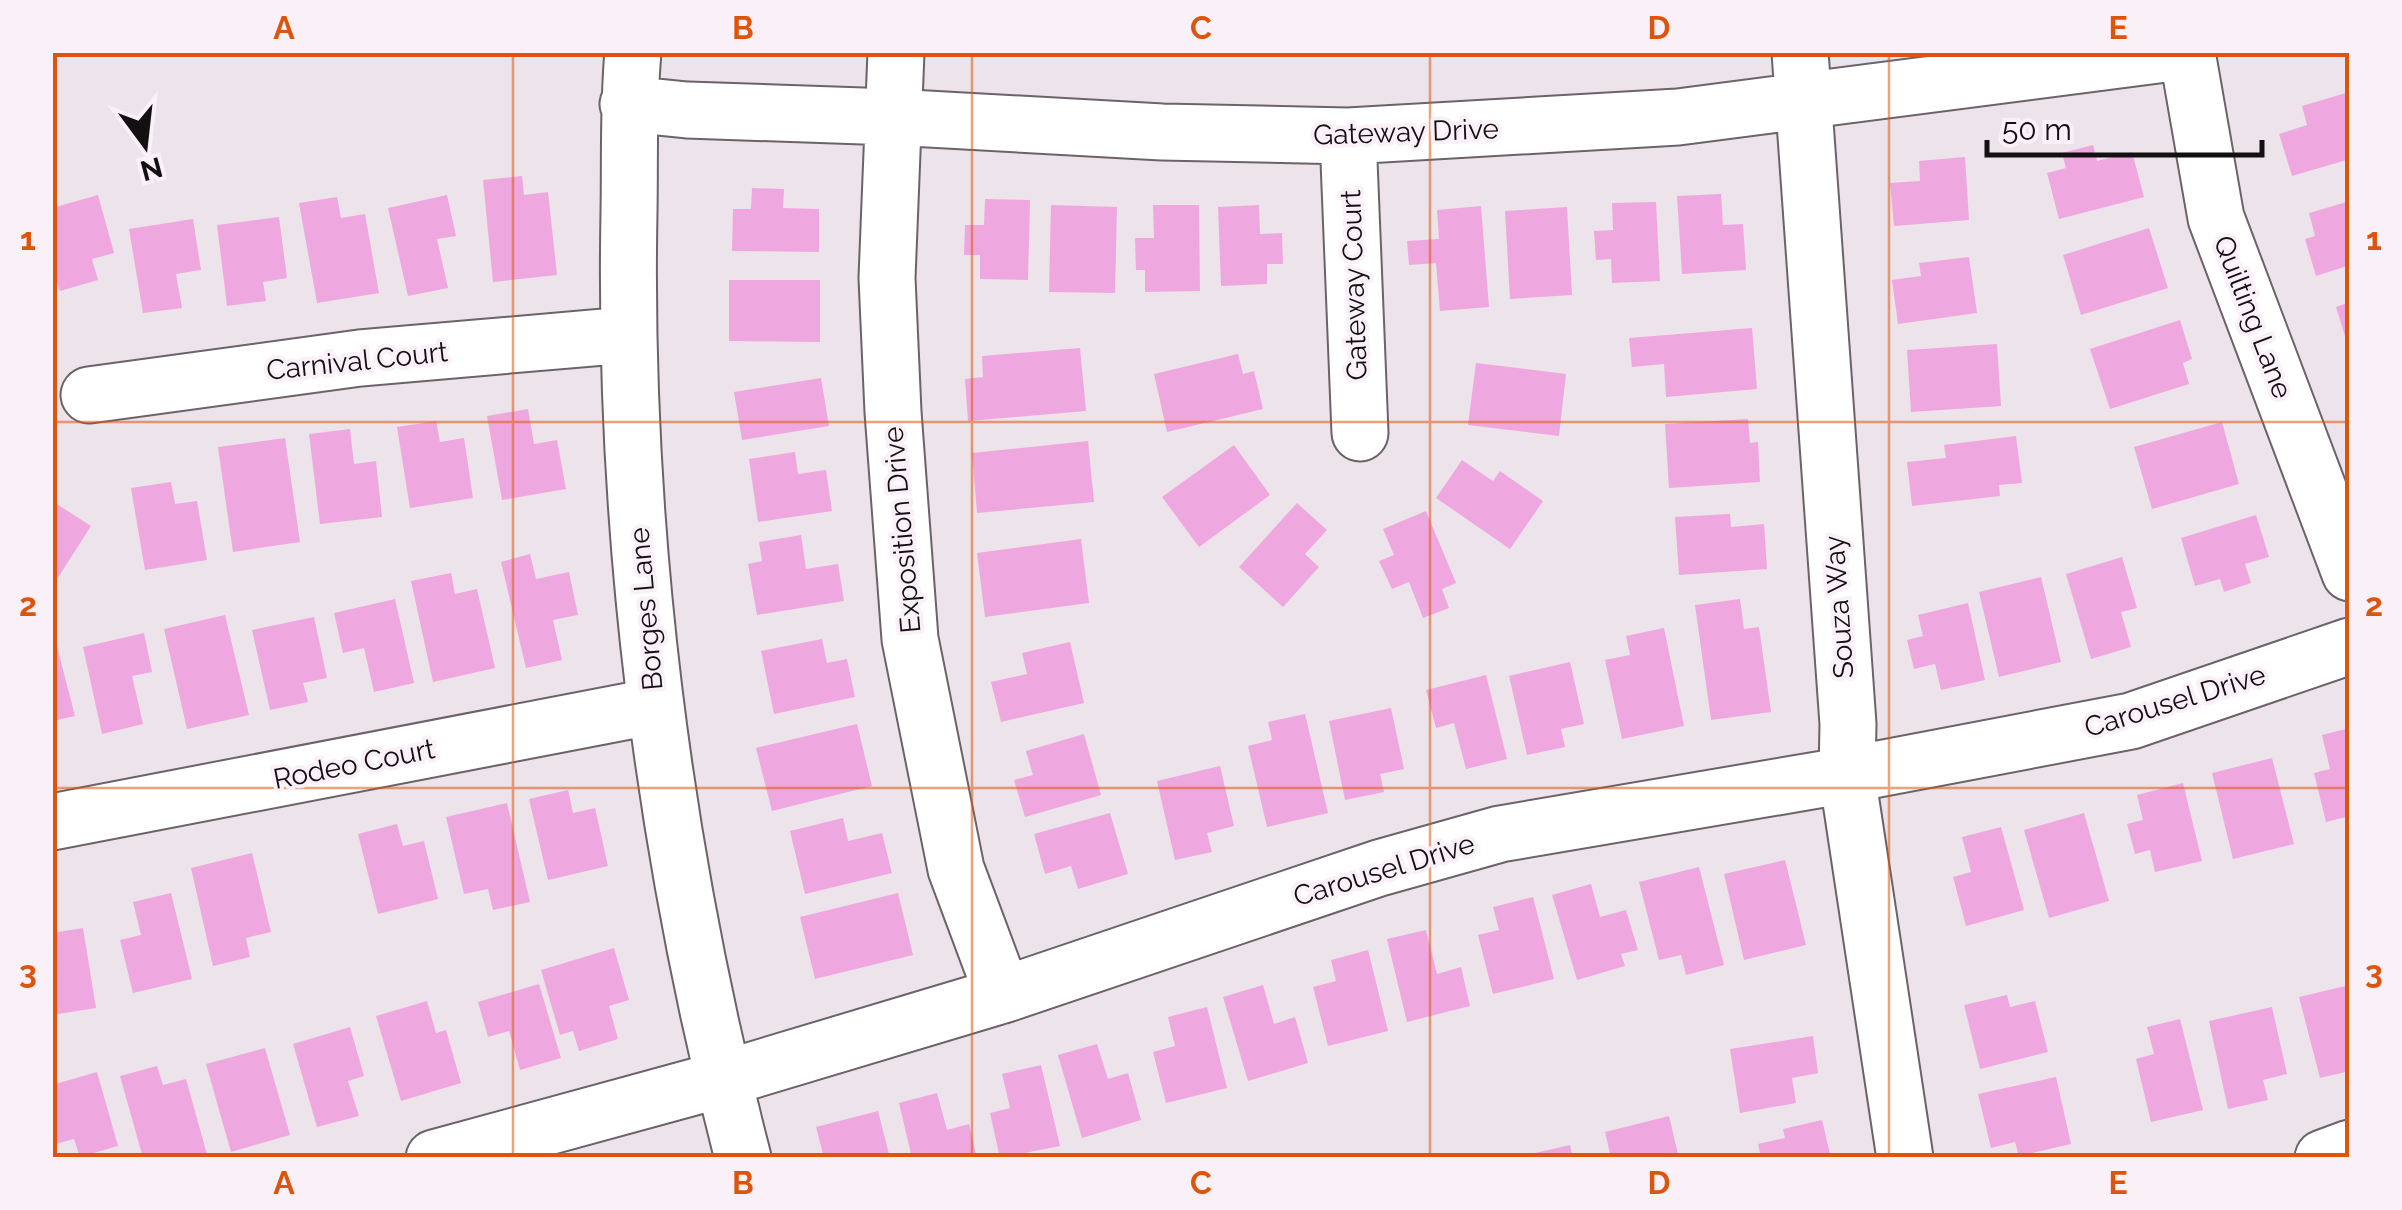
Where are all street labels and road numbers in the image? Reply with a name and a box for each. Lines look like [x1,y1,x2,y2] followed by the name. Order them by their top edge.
[1312,112,1500,152] street label: Gateway Drive
[1334,188,1374,381] street label: Gateway Court
[2207,231,2299,403] street label: Quilting Lane
[265,335,450,387] street label: Carnival Court
[877,425,927,635] street label: Exposition Drive
[622,526,670,692] street label: Borges Lane
[1818,534,1860,680] street label: Souza Way
[2080,658,2270,744] street label: Carousel Drive
[270,732,438,796] street label: Rodeo Court
[1289,827,1479,913] street label: Carousel Drive

